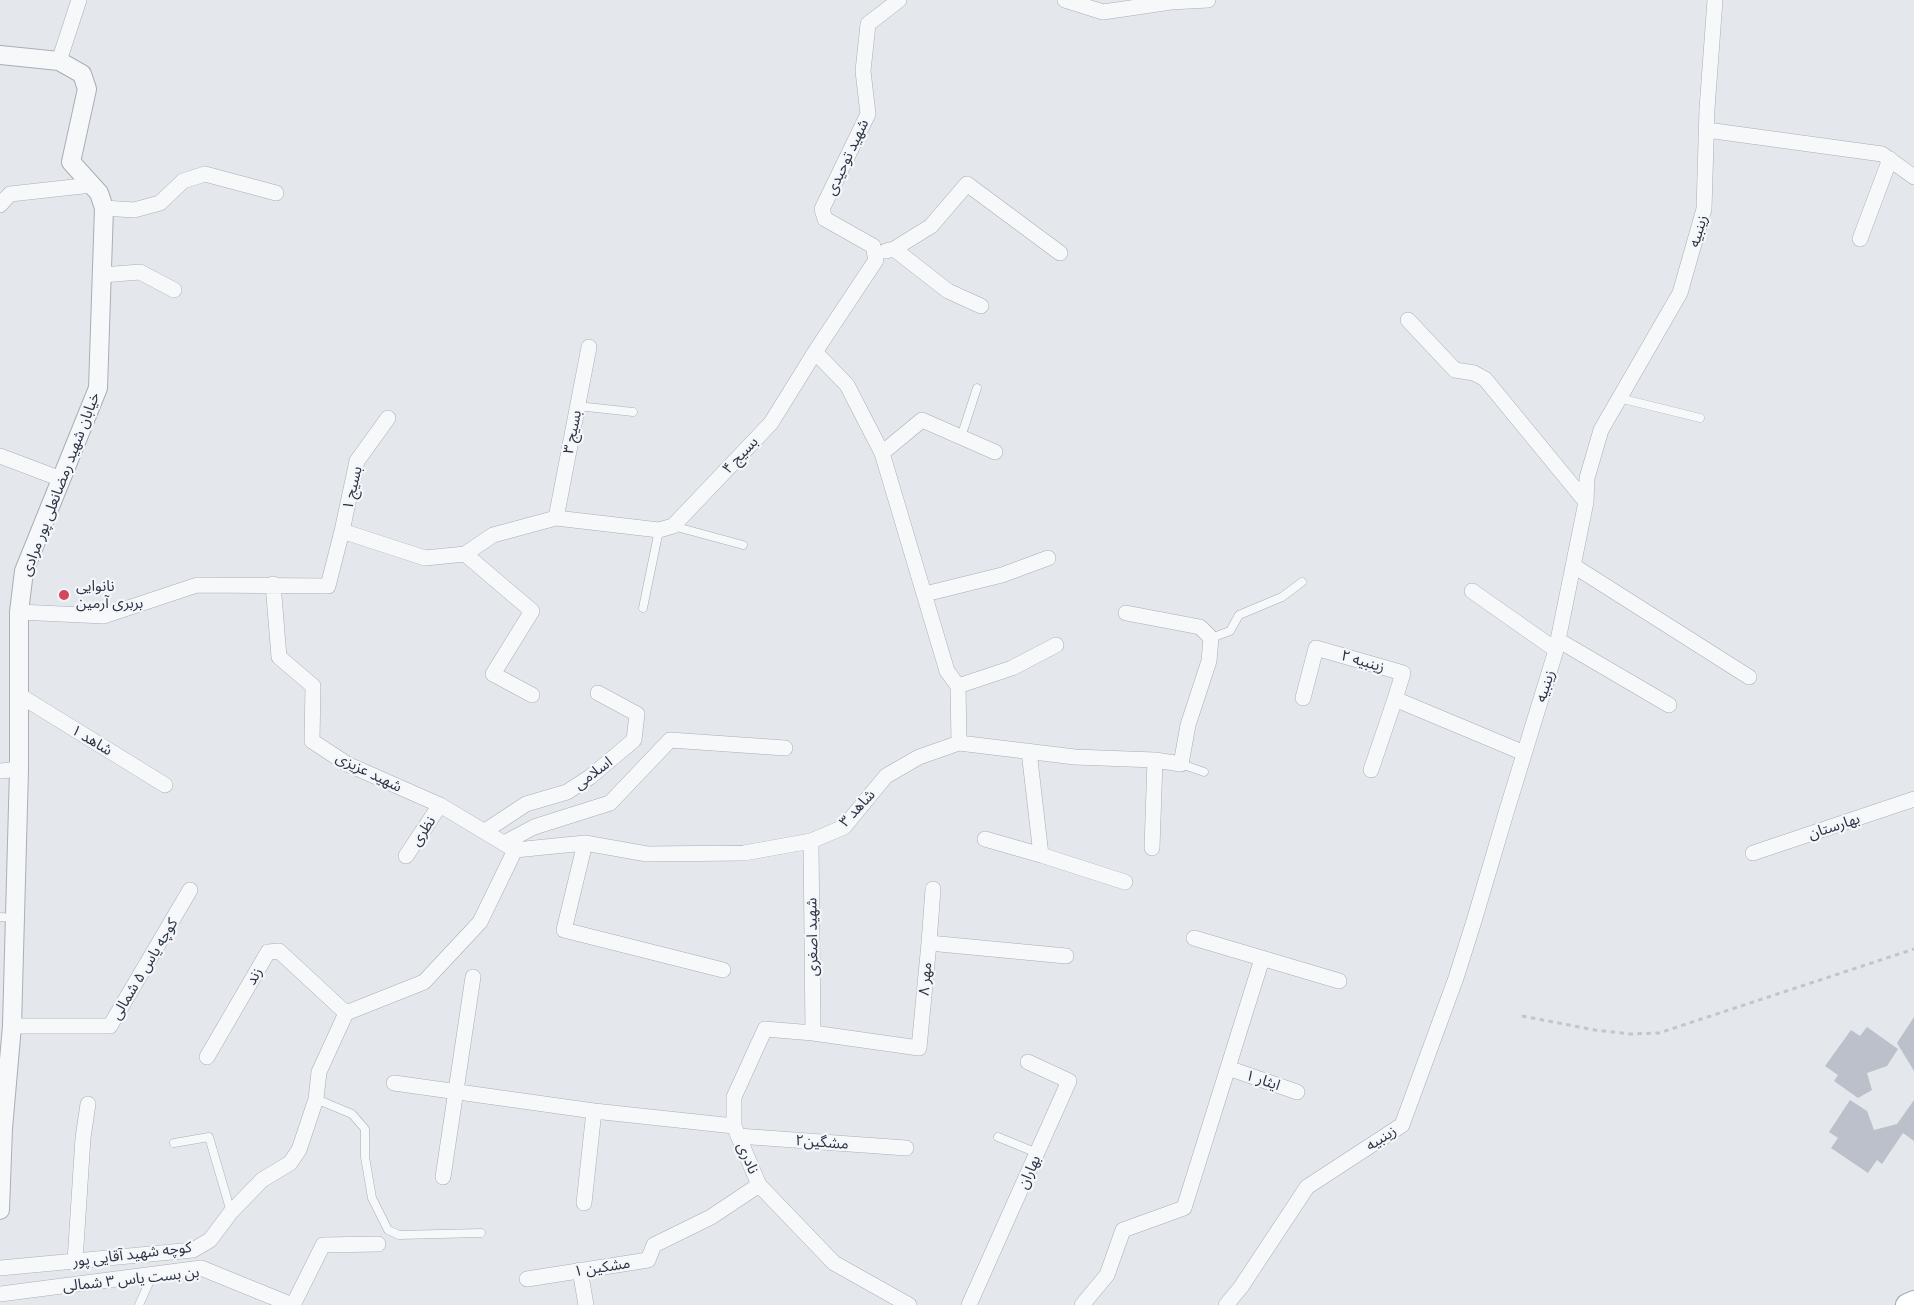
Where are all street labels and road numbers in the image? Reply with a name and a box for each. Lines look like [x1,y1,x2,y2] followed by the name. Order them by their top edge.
[822,116,872,198] street label: شهید توحیدی
[1685,213,1711,249] street label: زینبیه
[17,389,103,579] street label: خیابان شهید رمضانعلی پور مرادی
[559,409,585,455] street label: بسیج ۳
[718,433,762,477] street label: بسیج ۴
[338,464,366,512] street label: بسیج ۱
[1339,646,1387,676] street label: زینبیه ۲
[1531,668,1559,704] street label: زینبیه
[68,721,116,759] street label: شاهد ۱
[333,748,405,796] street label: شهید عزیزی
[570,753,616,793] street label: اسلامی
[835,786,879,830] street label: شاهد ۳
[1806,809,1862,843] street label: بهارستان
[407,813,439,849] street label: نظری
[802,898,822,976] street label: شهید اصغری
[107,915,181,1023] street label: کوچه یاس ۵ شمالی
[915,962,935,996] street label: مهر ۸
[242,964,266,988] street label: زند
[1243,1066,1283,1094] street label: ایثار ۱
[1362,1122,1400,1154] street label: زینبیه
[795,1131,849,1153] street label: مشگین۲
[733,1140,763,1176] street label: نادری
[1014,1152,1044,1192] street label: بهاران
[71,1238,193,1270] street label: کوچه شهید آقایی پور
[573,1254,631,1280] street label: مشکین ۱
[62,1263,200,1295] street label: بن بست یاس ۳ شمالی

